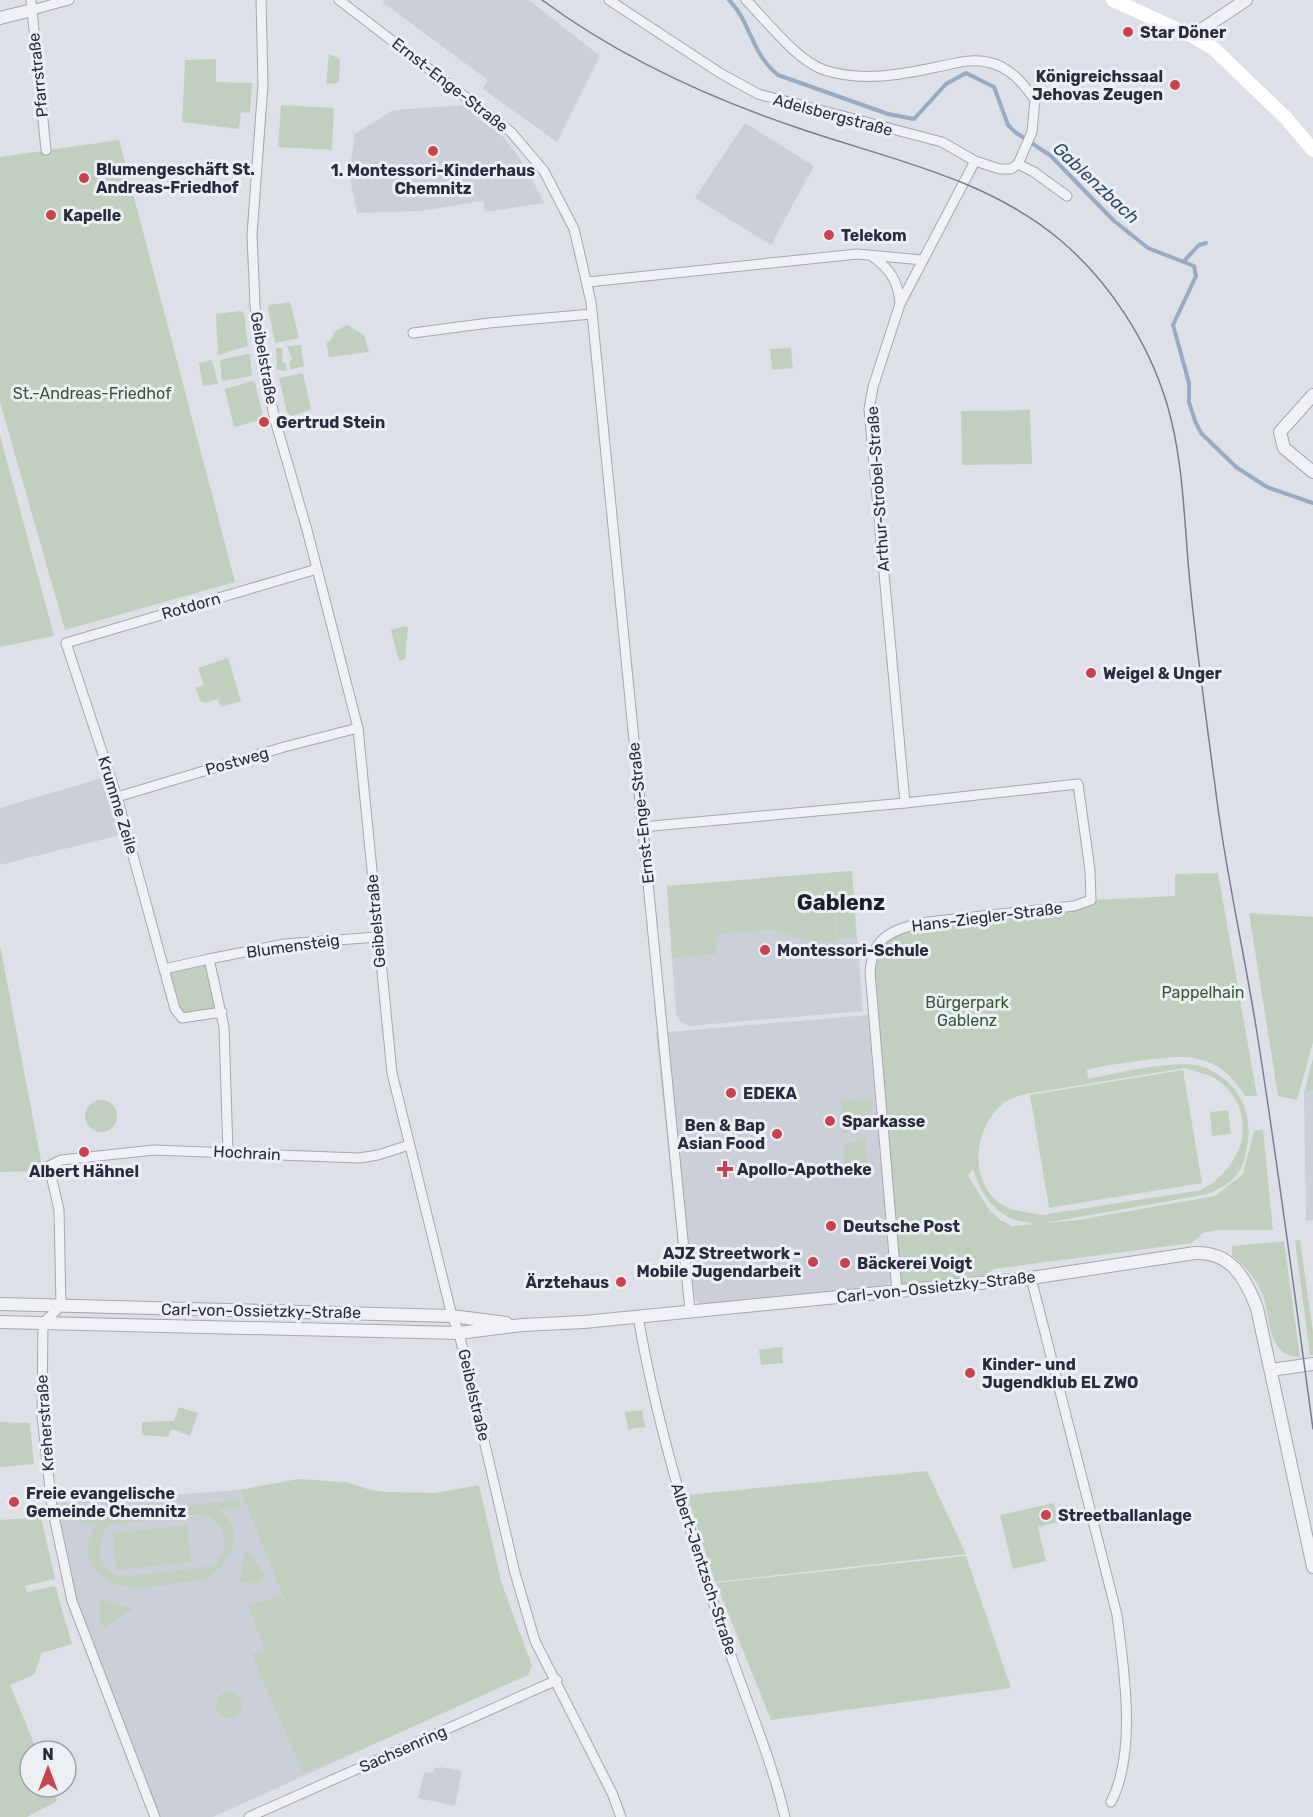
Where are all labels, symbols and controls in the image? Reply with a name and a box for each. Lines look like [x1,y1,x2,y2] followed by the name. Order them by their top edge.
[1140,23,1227,42] place label: Star Döner
[1121,25,1135,39] marker: Star Döner
[24,32,52,118] street label: Pfarrstraße
[388,34,512,136] street label: Ernst-Enge-Straße
[1032,67,1163,104] place label: Königreichssaal Jehovas Zeugen
[1168,78,1182,92] marker: Königreichssaal Jehovas Zeugen
[771,90,895,140] street label: Adelsbergstraße
[1048,137,1144,229] water label: Gablenzbach
[426,144,440,158] marker: 1. Montessori-Kinderhaus Chemnitz
[96,160,255,197] place label: Blumengeschäft St. Andreas-Friedhof
[331,161,535,198] place label: 1. Montessori-Kinderhaus Chemnitz
[77,171,91,185] marker: Blumengeschäft St. Andreas-Friedhof
[63,206,121,225] place label: Kapelle
[44,208,58,222] marker: Kapelle
[841,226,907,245] place label: Telekom
[822,228,836,242] marker: Telekom
[247,310,281,406] street label: Geibelstraße
[13,384,172,403] park label: St.-Andreas-Friedhof
[863,406,893,572] street label: Arthur-Strobel-Straße
[276,413,385,432] place label: Gertrud Stein
[257,415,271,429] marker: Gertrud Stein
[159,589,223,623] street label: Rotdorn
[1103,664,1223,683] place label: Weigel & Unger
[1084,666,1098,680] marker: Weigel & Unger
[624,741,658,885] street label: Ernst-Enge-Straße
[203,743,271,779] street label: Postweg
[94,754,142,856] street label: Krumme Zeile
[362,873,390,968] street label: Geibelstraße
[797,889,885,916] district label: Gablenz
[910,898,1064,936] street label: Hans-Ziegler-Straße
[245,930,341,962] street label: Blumensteig
[777,941,929,960] place label: Montessori-Schule
[758,943,772,957] marker: Montessori-Schule
[1161,983,1245,1002] park label: Pappelhain
[925,993,1010,1030] park label: Bürgerpark Gablenz
[743,1084,798,1103] place label: EDEKA
[724,1086,738,1100] marker: EDEKA
[842,1112,925,1131] place label: Sparkasse
[823,1114,837,1128] marker: Sparkasse
[678,1116,765,1153] place label: Ben & Bap Asian Food
[770,1127,784,1141] marker: Ben & Bap Asian Food
[213,1142,281,1164] street label: Hochrain
[77,1145,91,1159] marker: Albert Hähnel
[737,1160,872,1179] place label: Apollo-Apotheke
[29,1162,139,1181] place label: Albert Hähnel
[718,1162,732,1176] marker: Apollo-Apotheke
[843,1217,961,1236] place label: Deutsche Post
[824,1219,838,1233] marker: Deutsche Post
[636,1244,802,1281] place label: AJZ Streetwork - Mobile Jugendarbeit
[857,1254,973,1273] place label: Bäckerei Voigt
[806,1255,820,1269] marker: AJZ Streetwork - Mobile Jugendarbeit
[838,1256,852,1270] marker: Bäckerei Voigt
[836,1267,1036,1307] street label: Carl-von-Ossietzky-Straße
[526,1273,609,1292] place label: Ärztehaus
[614,1275,628,1289] marker: Ärztehaus
[161,1300,361,1322] street label: Carl-von-Ossietzky-Straße
[454,1347,494,1443] street label: Geibelstraße
[982,1355,1138,1392] place label: Kinder- und Jugendklub EL ZWO
[963,1366,977,1380] marker: Kinder- und Jugendklub EL ZWO
[32,1374,58,1472] street label: Kreherstraße
[667,1481,741,1657] street label: Albert-Jentzsch-Straße
[26,1484,186,1521] place label: Freie evangelische Gemeinde Chemnitz
[7,1495,21,1509] marker: Freie evangelische Gemeinde Chemnitz
[1058,1506,1192,1525] place label: Streetballanlage
[1039,1508,1053,1522] marker: Streetballanlage
[356,1721,450,1777] street label: Sachsenring
[18,1739,78,1799] north arrow
[42,1745,54,1764] text: N

